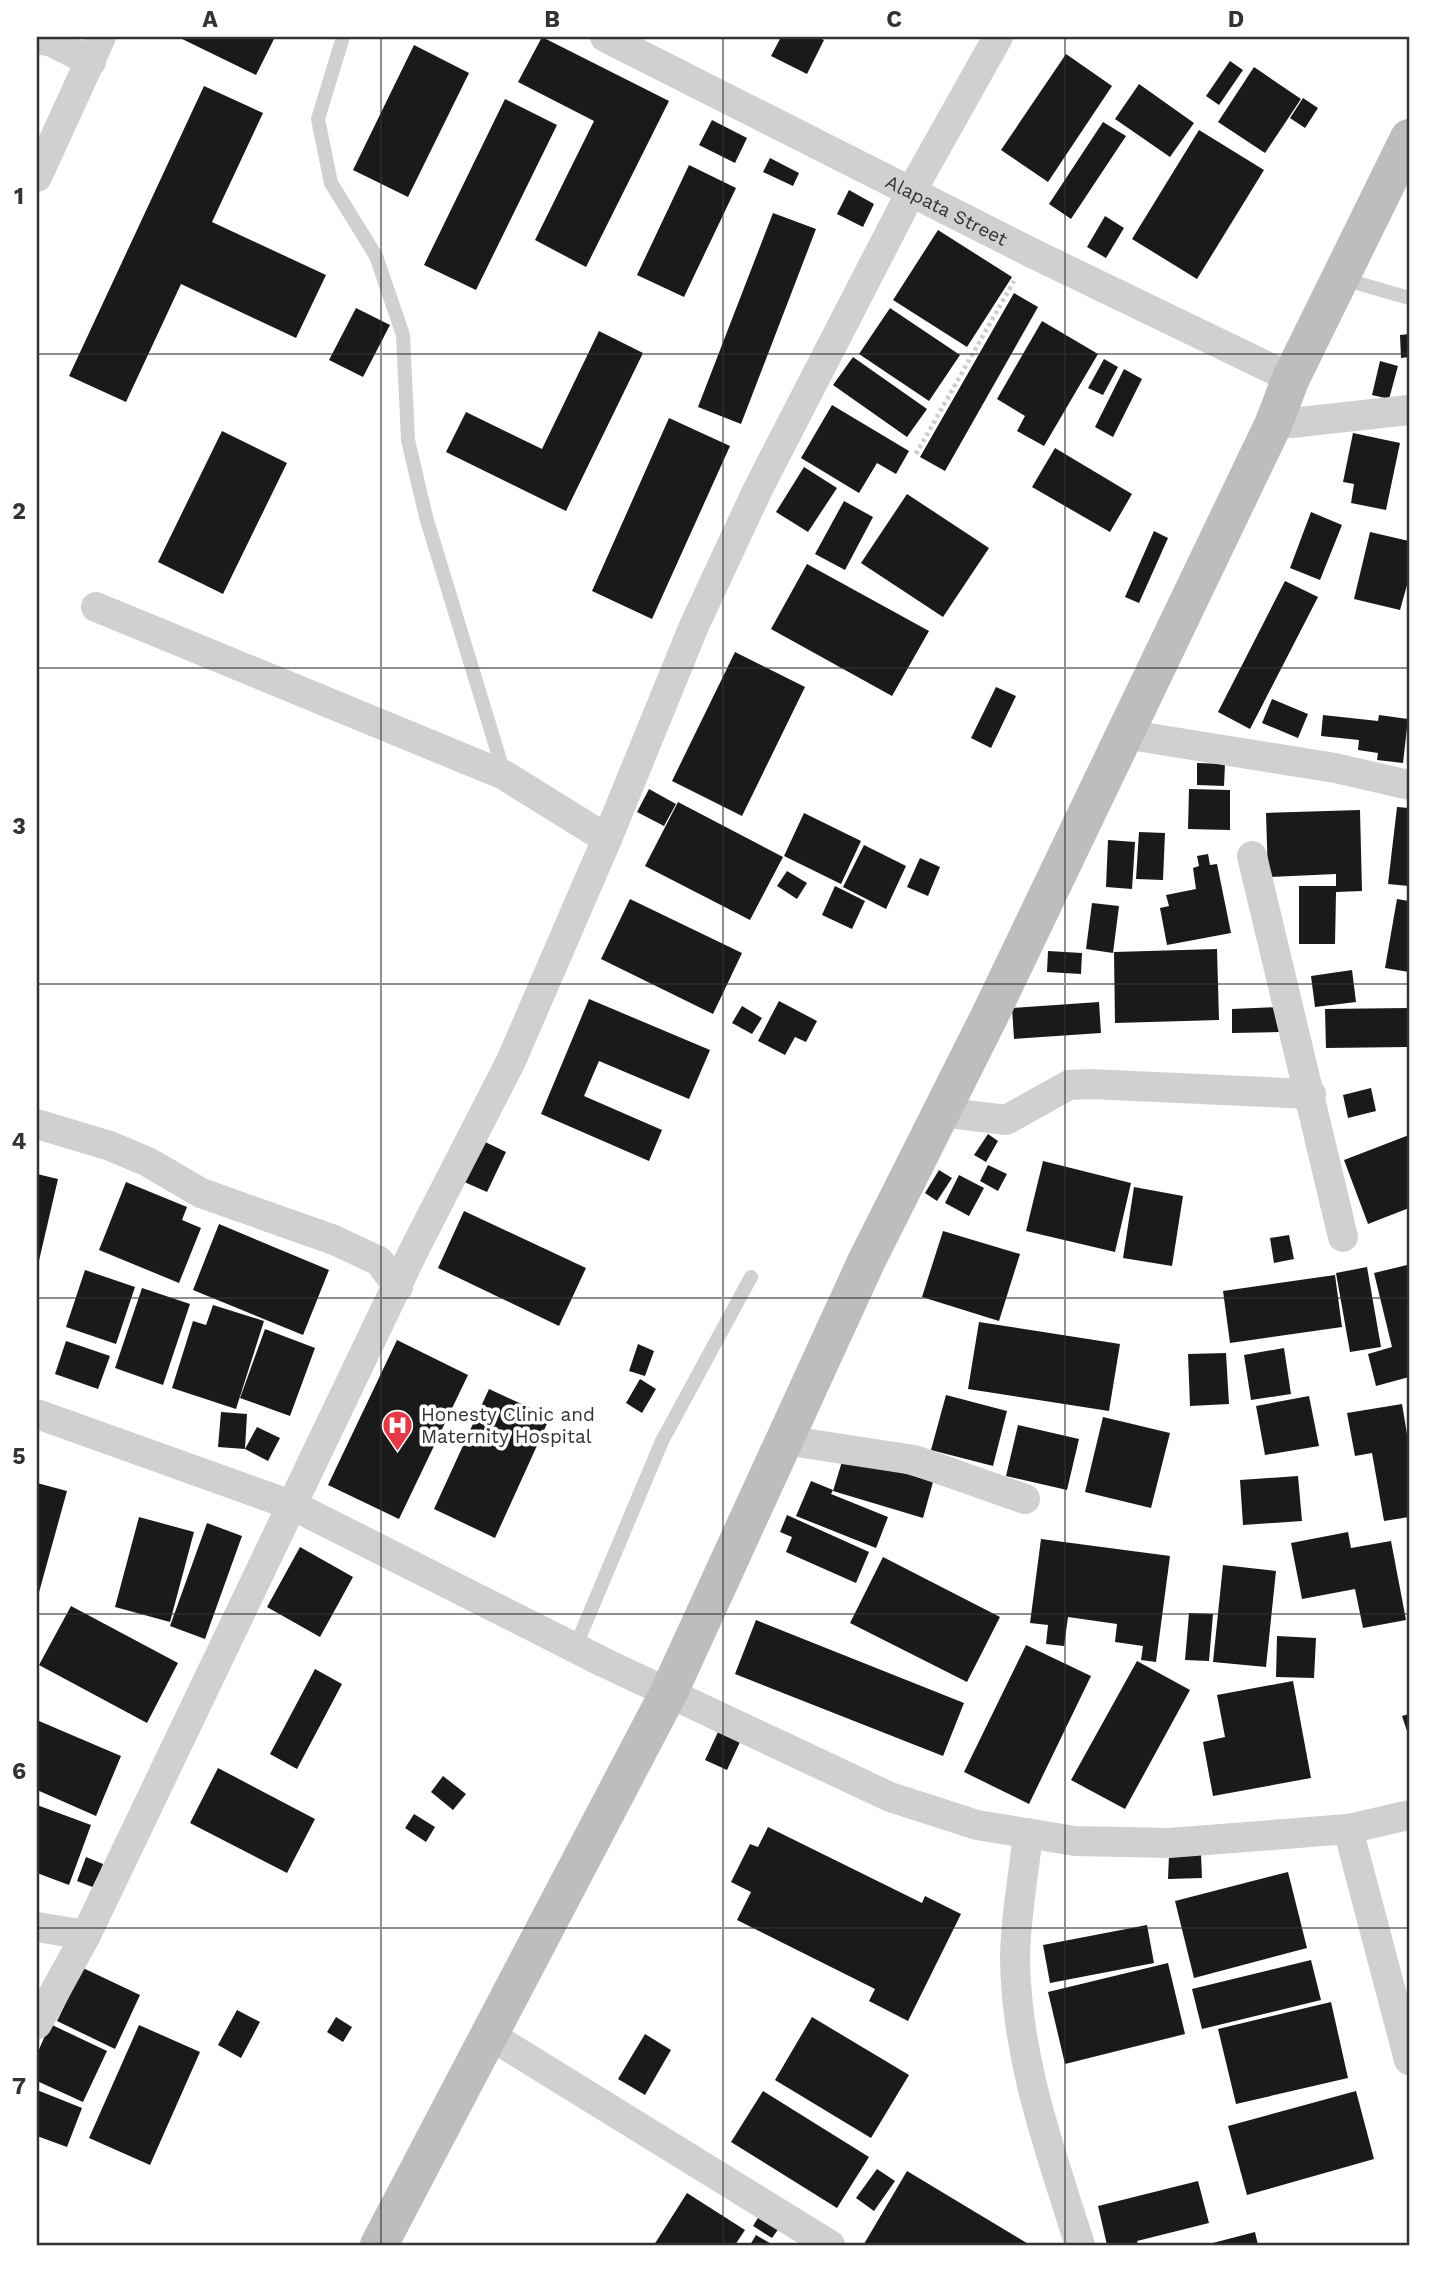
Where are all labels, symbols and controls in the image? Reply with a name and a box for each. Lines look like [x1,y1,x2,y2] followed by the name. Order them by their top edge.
[202,6,218,33] text: A
[544,6,560,33] text: B
[886,6,902,33] text: C
[1228,6,1244,33] text: D
[882,170,1012,250] street label: Alapata Street
[14,183,24,210] text: 1
[12,498,26,525] text: 2
[12,813,26,840] text: 3
[12,1128,27,1155] text: 4
[421,1403,595,1448] place label: Honesty Clinic and Maternity Hospital
[381,1408,415,1452] hospital icon: Honesty Clinic and Maternity Hospital
[12,1443,26,1470] text: 5
[12,1758,26,1785] text: 6
[12,2073,26,2100] text: 7

